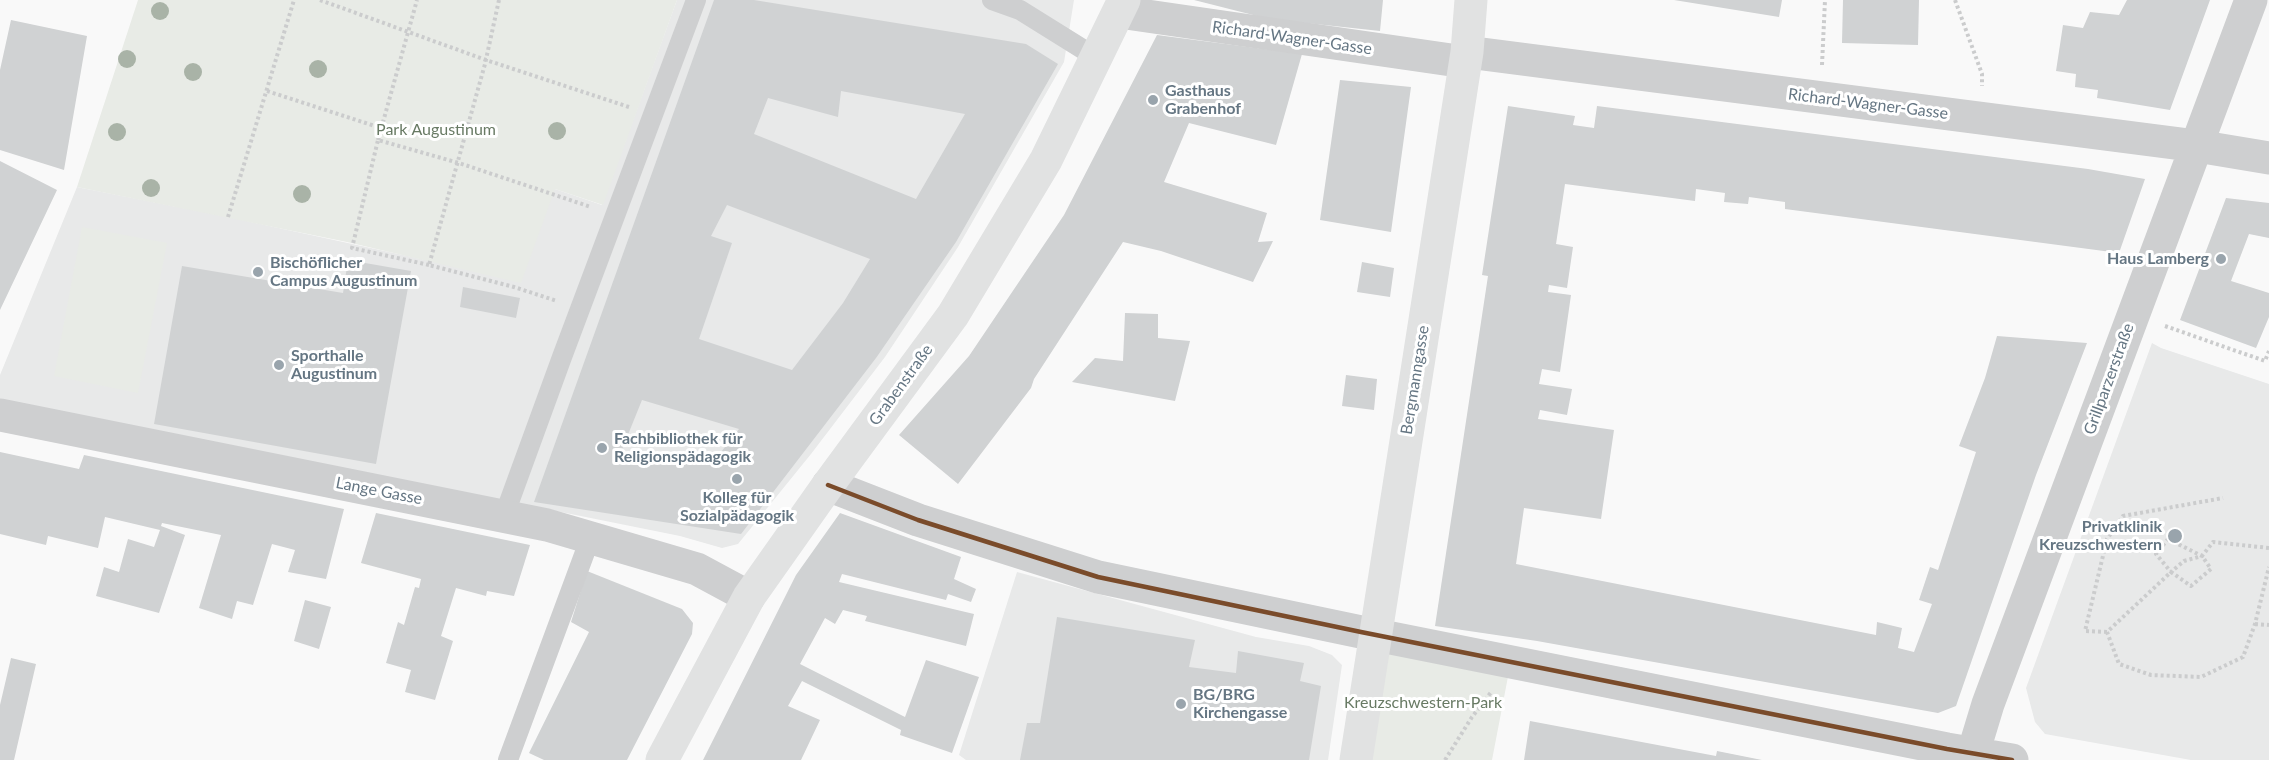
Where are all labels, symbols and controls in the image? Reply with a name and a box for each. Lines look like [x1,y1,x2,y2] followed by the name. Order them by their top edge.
[1211,17,1373,59] street label: Richard-Wagner-Gasse
[1165,81,1241,119] place label: Gasthaus Grabenhof
[1787,85,1949,123] street label: Richard-Wagner-Gasse
[1146,93,1160,107] marker: Gasthaus Grabenhof
[376,120,496,140] park label: Park Augustinum
[2107,249,2209,269] place label: Haus Lamberg
[2214,252,2228,266] marker: Haus Lamberg
[270,253,417,291] place label: Bischöflicher Campus Augustinum
[251,265,265,279] marker: Bischöflicher Campus Augustinum
[2080,321,2138,437] street label: Grillparzerstraße
[1397,324,1433,436] street label: Bergmanngasse
[865,341,937,429] street label: Grabenstraße
[291,346,377,384] place label: Sporthalle Augustinum
[272,358,286,372] marker: Sporthalle Augustinum
[614,429,751,467] place label: Fachbibliothek für Religionspädagogik
[595,441,609,455] marker: Fachbibliothek für Religionspädagogik
[730,472,744,486] marker: Kolleg für Sozialpädagogik
[334,473,424,509] street label: Lange Gasse
[680,488,794,526] place label: Kolleg für Sozialpädagogik
[2039,517,2162,555] place label: Privatklinik Kreuzschwestern
[2166,527,2184,545] marker: Privatklinik Kreuzschwestern
[1193,685,1287,723] place label: BG/BRG Kirchengasse
[1344,693,1502,713] park label: Kreuzschwestern-Park
[1174,697,1188,711] marker: BG/BRG Kirchengasse

